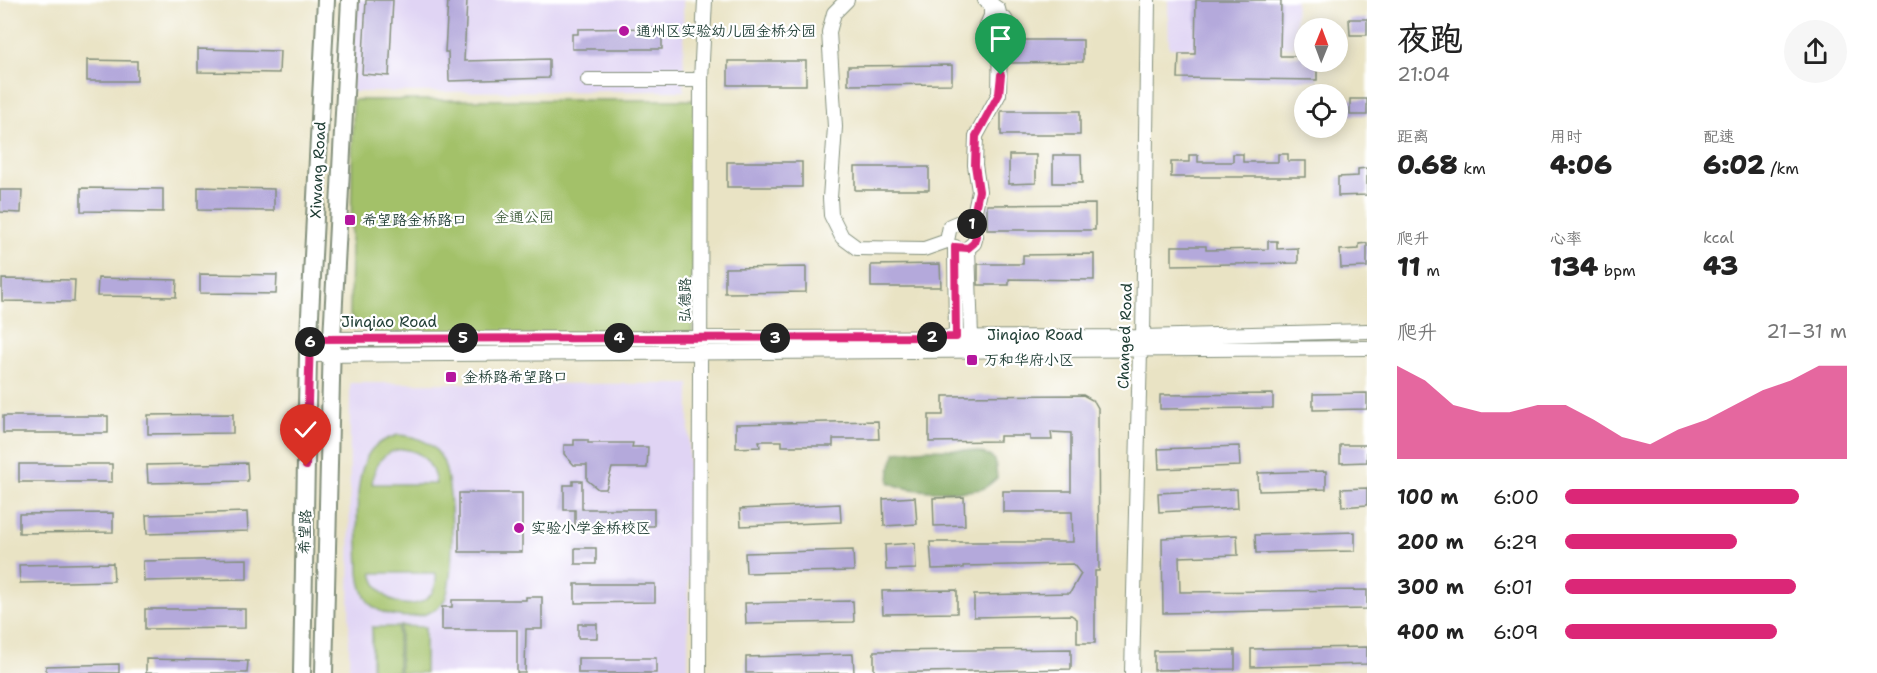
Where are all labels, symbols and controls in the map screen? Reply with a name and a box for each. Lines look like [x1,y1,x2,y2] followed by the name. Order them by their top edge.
[975,13,1026,75] pin
[1397,16,1463,61] text: 夜跑
[1294,18,1348,72] north arrow
[1294,18,1348,138] map controls
[1784,20,1847,83] button: share
[636,21,816,41] place label: 通州区实验幼儿园金桥分园
[984,22,1017,55] icon: arrive
[617,24,631,38] marker: 通州区实验幼儿园金桥分园
[1397,61,1450,87] text: 21:04
[1294,84,1348,138] button: locate
[305,121,331,219] street label: Xiwang Road
[1397,126,1429,147] text: 距离
[1550,126,1582,147] text: 用时
[1703,126,1735,147] text: 配速
[1397,147,1458,182] text: 0.68
[1550,147,1612,182] text: 4:06
[1703,147,1765,182] text: 6:02
[1458,158,1486,179] text: km
[1765,158,1799,179] text: /km
[494,207,554,227] park label: 金通公园
[957,209,987,239] pin: 1
[362,210,467,230] place label: 希望路金桥路口
[343,213,357,227] marker: 希望路金桥路口
[968,213,976,234] text: 1
[1703,227,1734,248] text: kcal
[1397,228,1429,249] text: 爬升
[1550,228,1582,249] text: 心率
[1703,248,1738,283] text: 43
[1397,249,1421,284] text: 11
[1550,249,1598,284] text: 134
[1421,260,1440,281] text: m
[1598,260,1636,281] text: bpm
[675,277,695,323] street label: 弘德路
[1113,282,1137,389] street label: Changed Road
[341,312,437,332] street label: Jinqiao Road
[1766,318,1847,344] text: 21–31 m
[1397,319,1437,345] text: 爬升
[917,322,947,352] pin: 2
[448,323,478,353] pin: 5
[604,323,634,353] pin: 4
[760,323,790,353] pin: 3
[987,325,1083,345] street label: Jinqiao Road
[926,326,938,347] text: 2
[295,327,325,357] pin: 6
[458,327,468,348] text: 5
[613,327,625,348] text: 4
[769,327,781,348] text: 3
[304,331,316,352] text: 6
[984,350,1074,370] place label: 万和华府小区
[965,353,979,367] marker: 万和华府小区
[463,367,568,387] place label: 金桥路希望路口
[444,370,458,384] marker: 金桥路希望路口
[280,404,331,466] pin
[289,413,322,446] icon: check
[1397,484,1459,510] text: 100 m
[1493,484,1539,510] text: 6:00
[295,509,315,555] street label: 希望路
[531,518,651,538] place label: 实验小学金桥校区
[512,521,526,535] marker: 实验小学金桥校区
[1397,529,1464,555] text: 200 m
[1493,529,1538,555] text: 6:29
[1397,574,1464,600] text: 300 m
[1493,574,1533,600] text: 6:01
[1397,619,1464,645] text: 400 m
[1493,619,1539,645] text: 6:09

